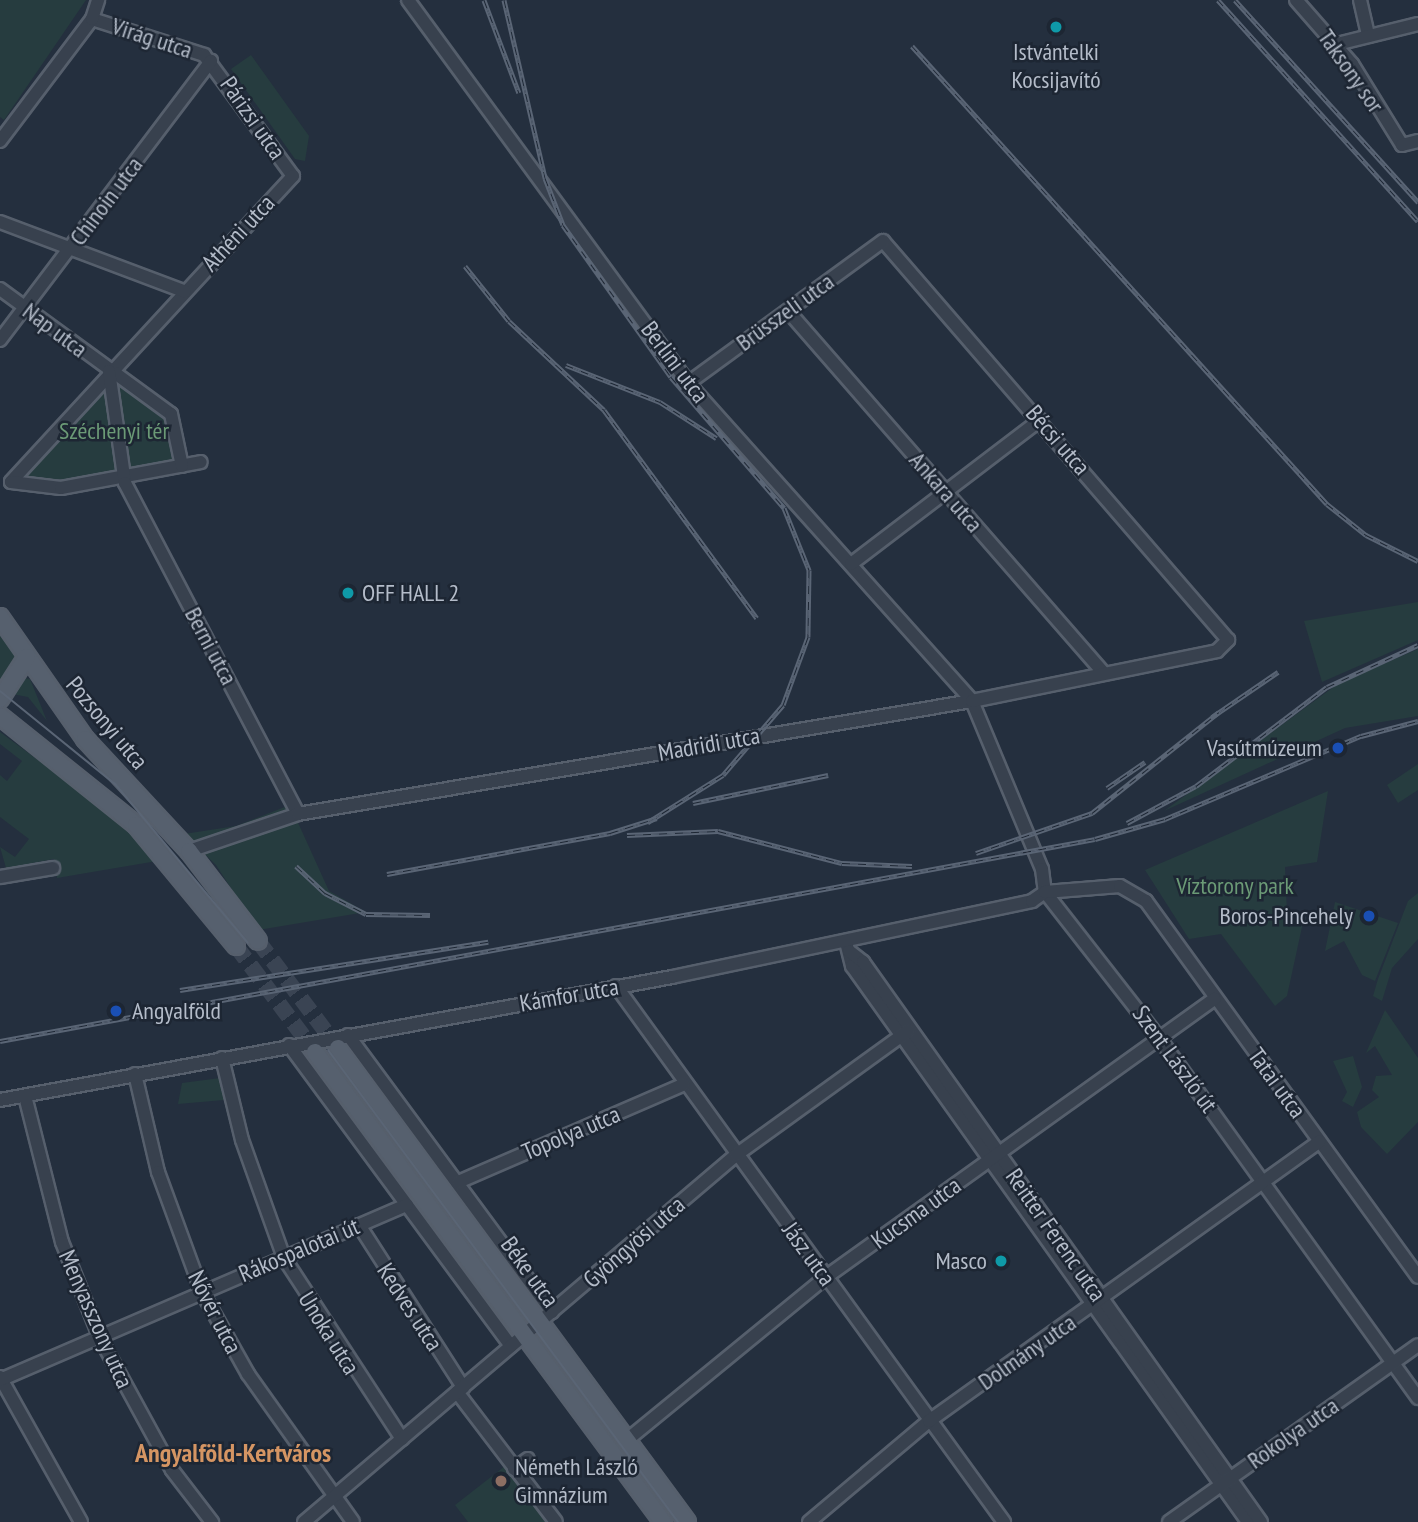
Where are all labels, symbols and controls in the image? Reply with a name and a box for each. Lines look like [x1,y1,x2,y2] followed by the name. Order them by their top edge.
[108,11,196,65] street label: Virág utca
[1048,19,1064,35] marker: Istvántelki Kocsijavító
[1312,24,1390,118] street label: Taksony sor
[1011,38,1101,94] place label: Istvántelki Kocsijavító
[214,71,292,165] street label: Párizsi utca
[63,151,149,251] street label: Chinoin utca
[195,189,281,277] street label: Athéni utca
[731,267,839,357] street label: Brüsszeli utca
[17,297,93,363] street label: Nap utca
[635,316,715,408] street label: Berlini utca
[1020,399,1096,481] street label: Bécsi utca
[59,417,169,445] park label: Széchenyi tér
[903,446,989,538] street label: Ankara utca
[362,579,460,607] place label: OFF HALL 2
[340,585,356,601] marker: OFF HALL 2
[179,602,243,690] street label: Berni utca
[60,671,154,775] street label: Pozsonyi utca
[656,721,762,767] street label: Madridi utca
[1207,734,1322,762] place label: Vasútmúzeum
[1328,738,1348,758] marker: Vasútmúzeum
[1176,872,1294,900] park label: Víztorony park
[1220,902,1353,930] place label: Boros-Pincehely
[1359,906,1379,926] marker: Boros-Pincehely
[517,972,621,1018] street label: Kámfor utca
[132,997,221,1025] place label: Angyalföld
[1127,1000,1223,1118] street label: Szent László út
[106,1001,126,1021] marker: Angyalföld
[1242,1042,1312,1124] street label: Tatai utca
[518,1099,624,1167] street label: Topolya utca
[1000,1163,1112,1307] street label: Reitter Ferenc utca
[866,1171,966,1255] street label: Kucsma utca
[577,1190,691,1294] street label: Gyöngyösi utca
[234,1212,364,1288] street label: Rákospalotai út
[776,1216,842,1292] street label: Jász utca
[495,1231,565,1313] street label: Béke utca
[53,1245,139,1393] street label: Menyasszony utca
[935,1247,987,1275] place label: Masco
[993,1253,1009,1269] marker: Masco
[371,1258,449,1356] street label: Kedves utca
[182,1266,248,1358] street label: Nővér utca
[292,1286,366,1380] street label: Unoka utca
[972,1308,1082,1396] street label: Dolmány utca
[1242,1391,1344,1475] street label: Rokolya utca
[135,1437,331,1469] district label: Angyalföld-Kertváros
[515,1453,638,1509] place label: Németh László Gimnázium
[493,1473,509,1489] marker: Németh László Gimnázium

